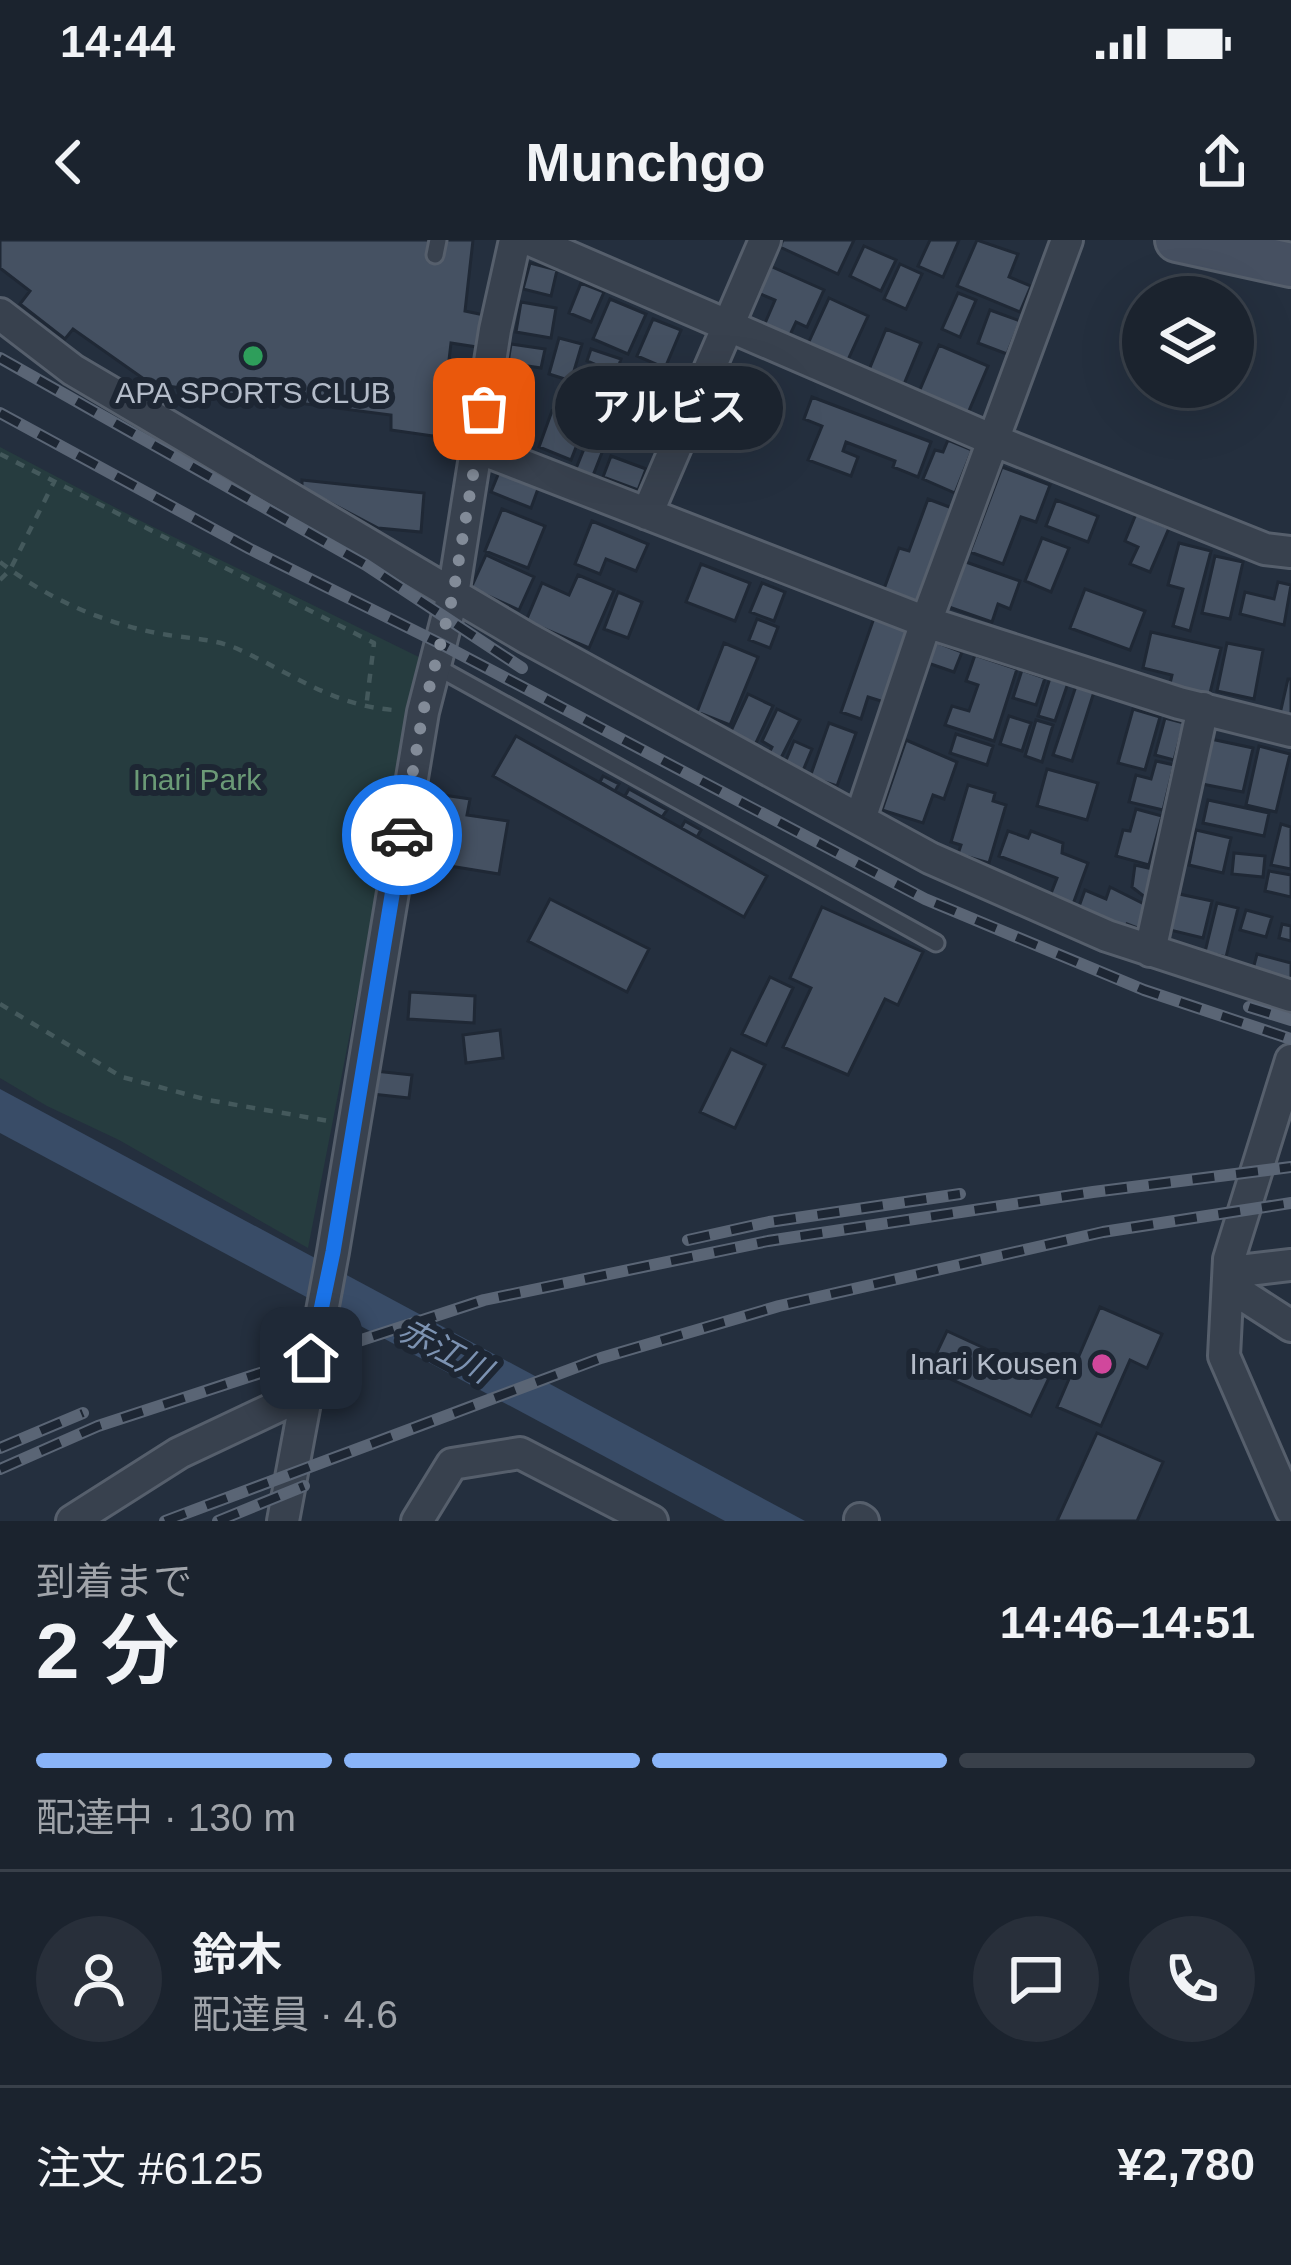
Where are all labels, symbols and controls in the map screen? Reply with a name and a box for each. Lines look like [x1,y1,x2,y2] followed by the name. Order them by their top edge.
[60,16,175,67] text: 14:44
[36,129,102,195] icon: back
[1189,129,1255,195] icon: share
[526,132,765,192] text: Munchgo
[1122,276,1254,408] map controls
[1122,276,1254,408] button: layers
[240,343,266,369] marker: APA SPORTS CLUB
[433,358,535,460] pin
[556,367,784,451] callout: アルビス
[115,376,391,409] place label: APA SPORTS CLUB
[451,376,517,442] icon: bag
[591,386,747,429] text: アルビス
[133,763,262,796] park label: Inari Park
[342,775,462,895] courier
[369,802,435,868] icon: car
[260,1307,362,1409] pin
[392,1311,500,1391] water label: 赤江川
[278,1325,344,1391] icon: home
[910,1347,1078,1380] place label: Inari Kousen
[1089,1351,1115,1377] marker: Inari Kousen
[36,1560,192,1603] text: 到着まで
[1000,1597,1255,1648] text: 14:46–14:51
[36,1607,179,1695] text: 2 分
[36,1796,296,1839] text: 配達中 · 130 m
[36,1916,162,2042] button: person
[973,1916,1099,2042] button: chat
[1129,1916,1255,2042] button: phone
[192,1929,282,1980] text: 鈴木
[192,1993,398,2036] text: 配達員 · 4.6
[1117,2139,1255,2190] text: ¥2,780
[36,2143,264,2194] text: 注文 #6125

